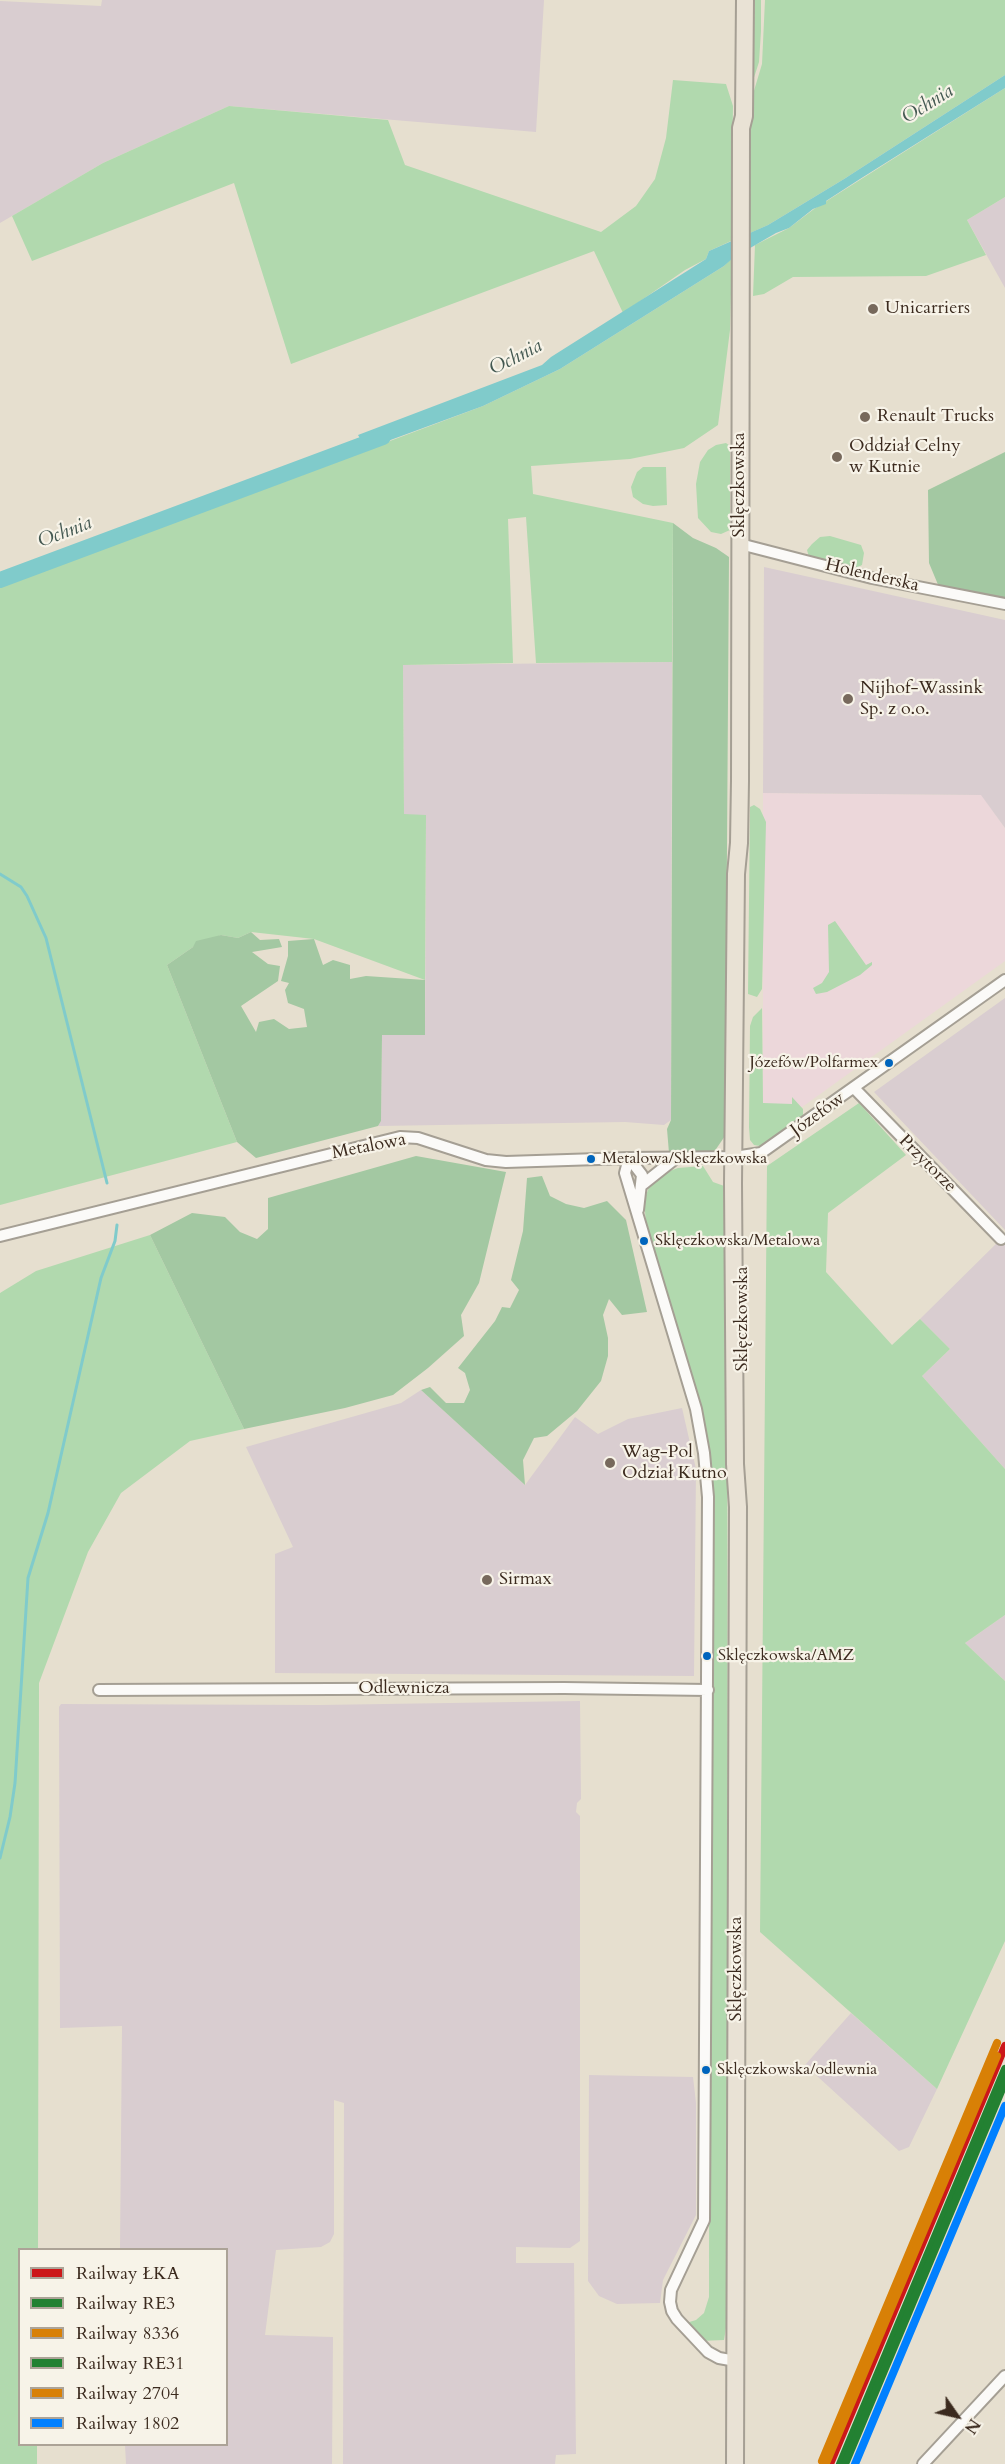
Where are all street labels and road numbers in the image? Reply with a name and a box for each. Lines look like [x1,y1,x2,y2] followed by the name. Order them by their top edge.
[729,433,751,537] street label: Sklęczkowska
[823,555,921,597] street label: Holenderska
[787,1088,849,1142] street label: Józefów
[330,1129,408,1165] street label: Metalowa
[894,1131,960,1197] street label: Przytorze
[732,1267,754,1371] street label: Sklęczkowska
[358,1678,450,1700] street label: Odlewnicza
[726,1917,748,2021] street label: Sklęczkowska

